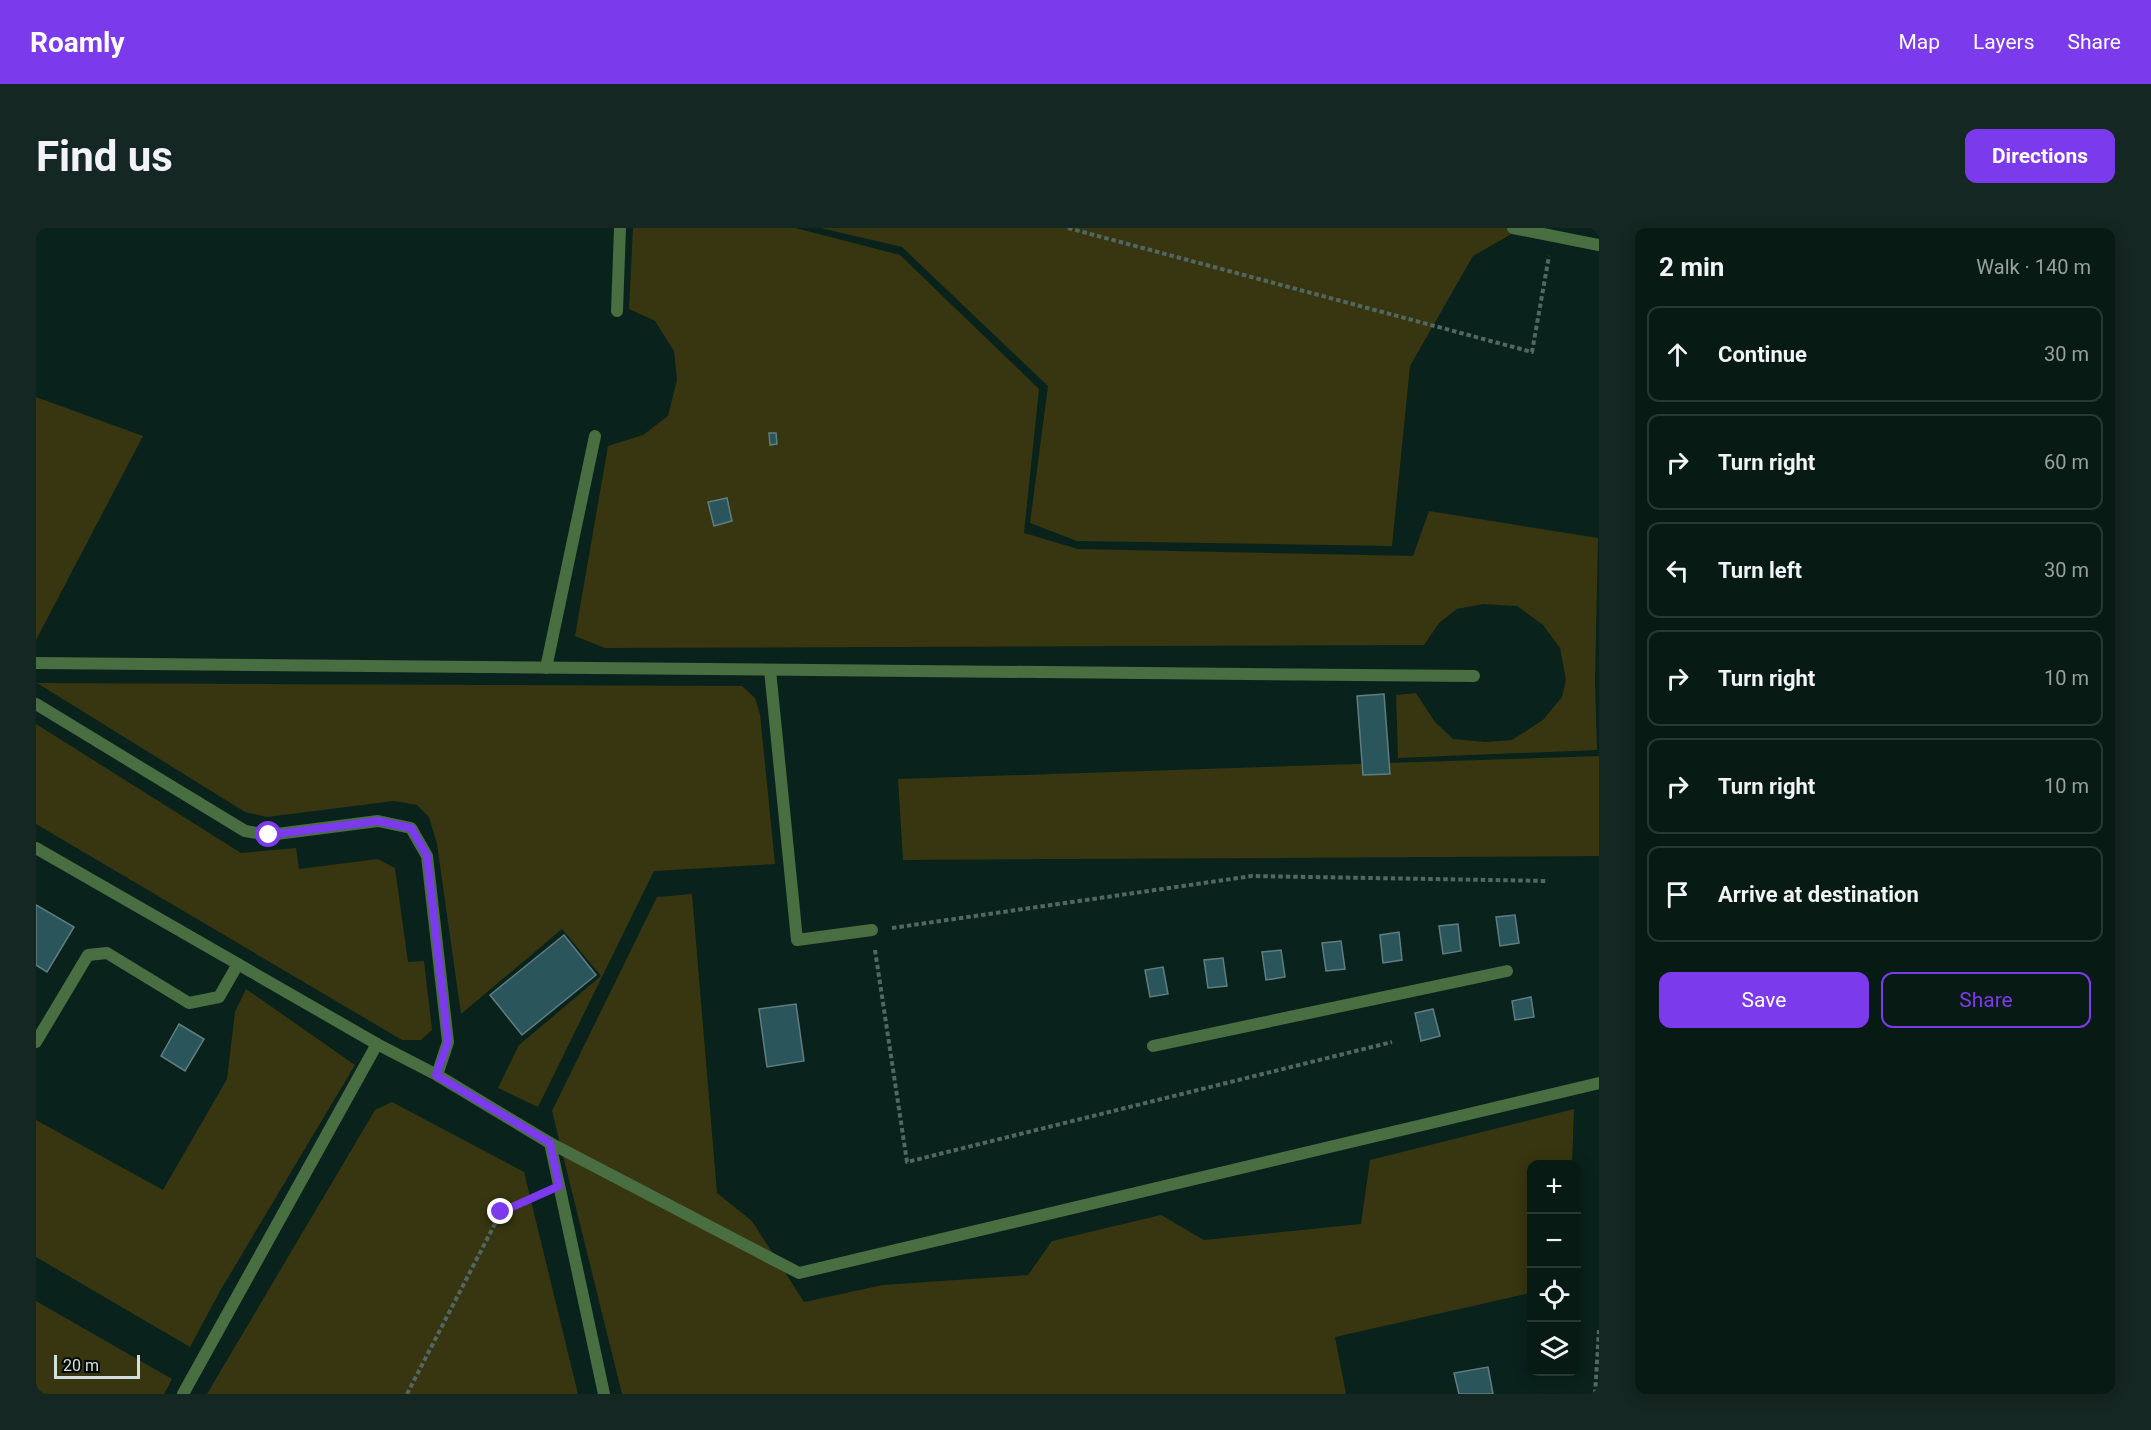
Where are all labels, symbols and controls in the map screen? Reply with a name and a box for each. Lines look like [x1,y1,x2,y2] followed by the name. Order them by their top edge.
[30,26,125,59] text: Roamly
[1898,30,1940,54] text: Map
[1973,30,2034,54] text: Layers
[2067,30,2121,54] text: Share
[1965,129,2115,183] button: Directions
[36,132,173,181] text: Find us
[1659,252,1724,282] text: 2 min
[1976,255,2091,279] text: Walk · 140 m
[1661,338,1694,371] icon: ahead
[1718,342,1807,367] text: Continue
[2044,342,2089,366] text: 30 m
[1661,446,1694,479] icon: right
[1718,450,1815,475] text: Turn right
[2044,450,2089,474] text: 60 m
[1661,554,1694,587] icon: left
[1718,558,1802,583] text: Turn left
[2044,558,2089,582] text: 30 m
[1661,662,1694,695] icon: right
[1718,666,1815,691] text: Turn right
[2044,666,2089,690] text: 10 m
[1661,770,1694,803] icon: right
[1718,774,1815,799] text: Turn right
[2044,774,2089,798] text: 10 m
[255,821,281,847] route start
[1661,878,1694,911] icon: arrive
[1718,882,1919,907] text: Arrive at destination
[1659,972,1869,1028] button: Save
[1881,972,2091,1028] button: Share
[1527,1160,1581,1376] map controls
[1527,1160,1581,1214] button: +
[487,1198,513,1224] route end
[1527,1214,1581,1268] button: −
[1527,1268,1581,1322] button: locate
[1527,1322,1581,1376] button: layers
[54,1352,140,1380] scale bar
[63,1356,99,1375] text: 20 m

